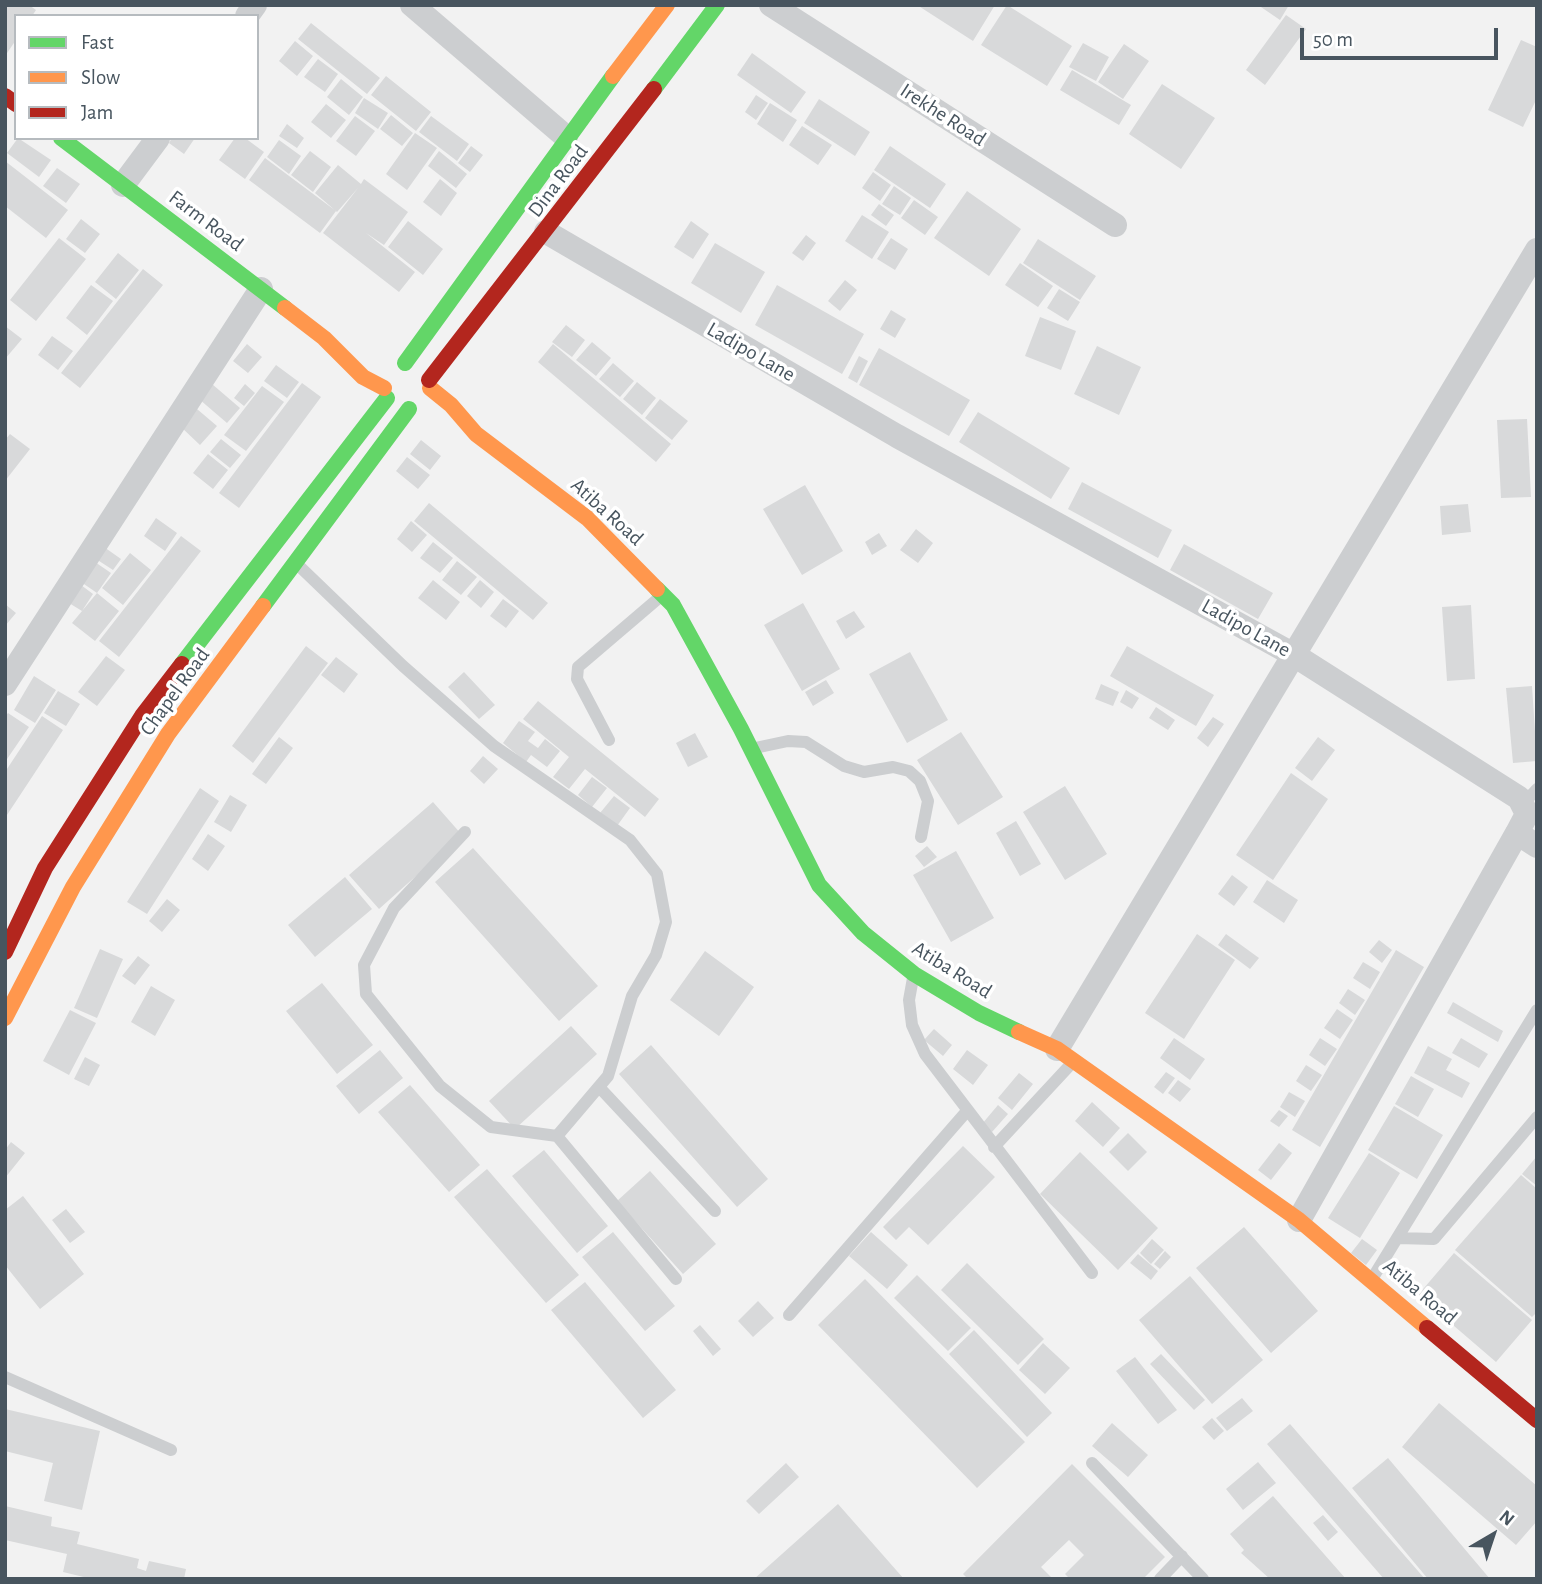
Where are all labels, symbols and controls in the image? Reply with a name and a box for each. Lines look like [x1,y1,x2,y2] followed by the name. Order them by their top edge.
[14,14,259,140] legend
[1304,14,1502,58] scale bar
[1313,29,1353,50] text: 50 m
[81,32,114,53] text: Fast
[81,67,120,88] text: Slow
[895,78,991,152] street label: Irekhe Road
[81,102,113,123] text: Jam
[523,140,593,222] street label: Dina Road
[164,185,248,257] street label: Farm Road
[702,317,800,387] street label: Ladipo Lane
[565,473,649,551] street label: Atiba Road
[1197,593,1295,663] street label: Ladipo Lane
[135,643,215,741] street label: Chapel Road
[907,936,997,1004] street label: Atiba Road
[1378,1254,1462,1330] street label: Atiba Road
[1458,1500,1528,1570] north arrow
[1495,1507,1518,1530] text: N

